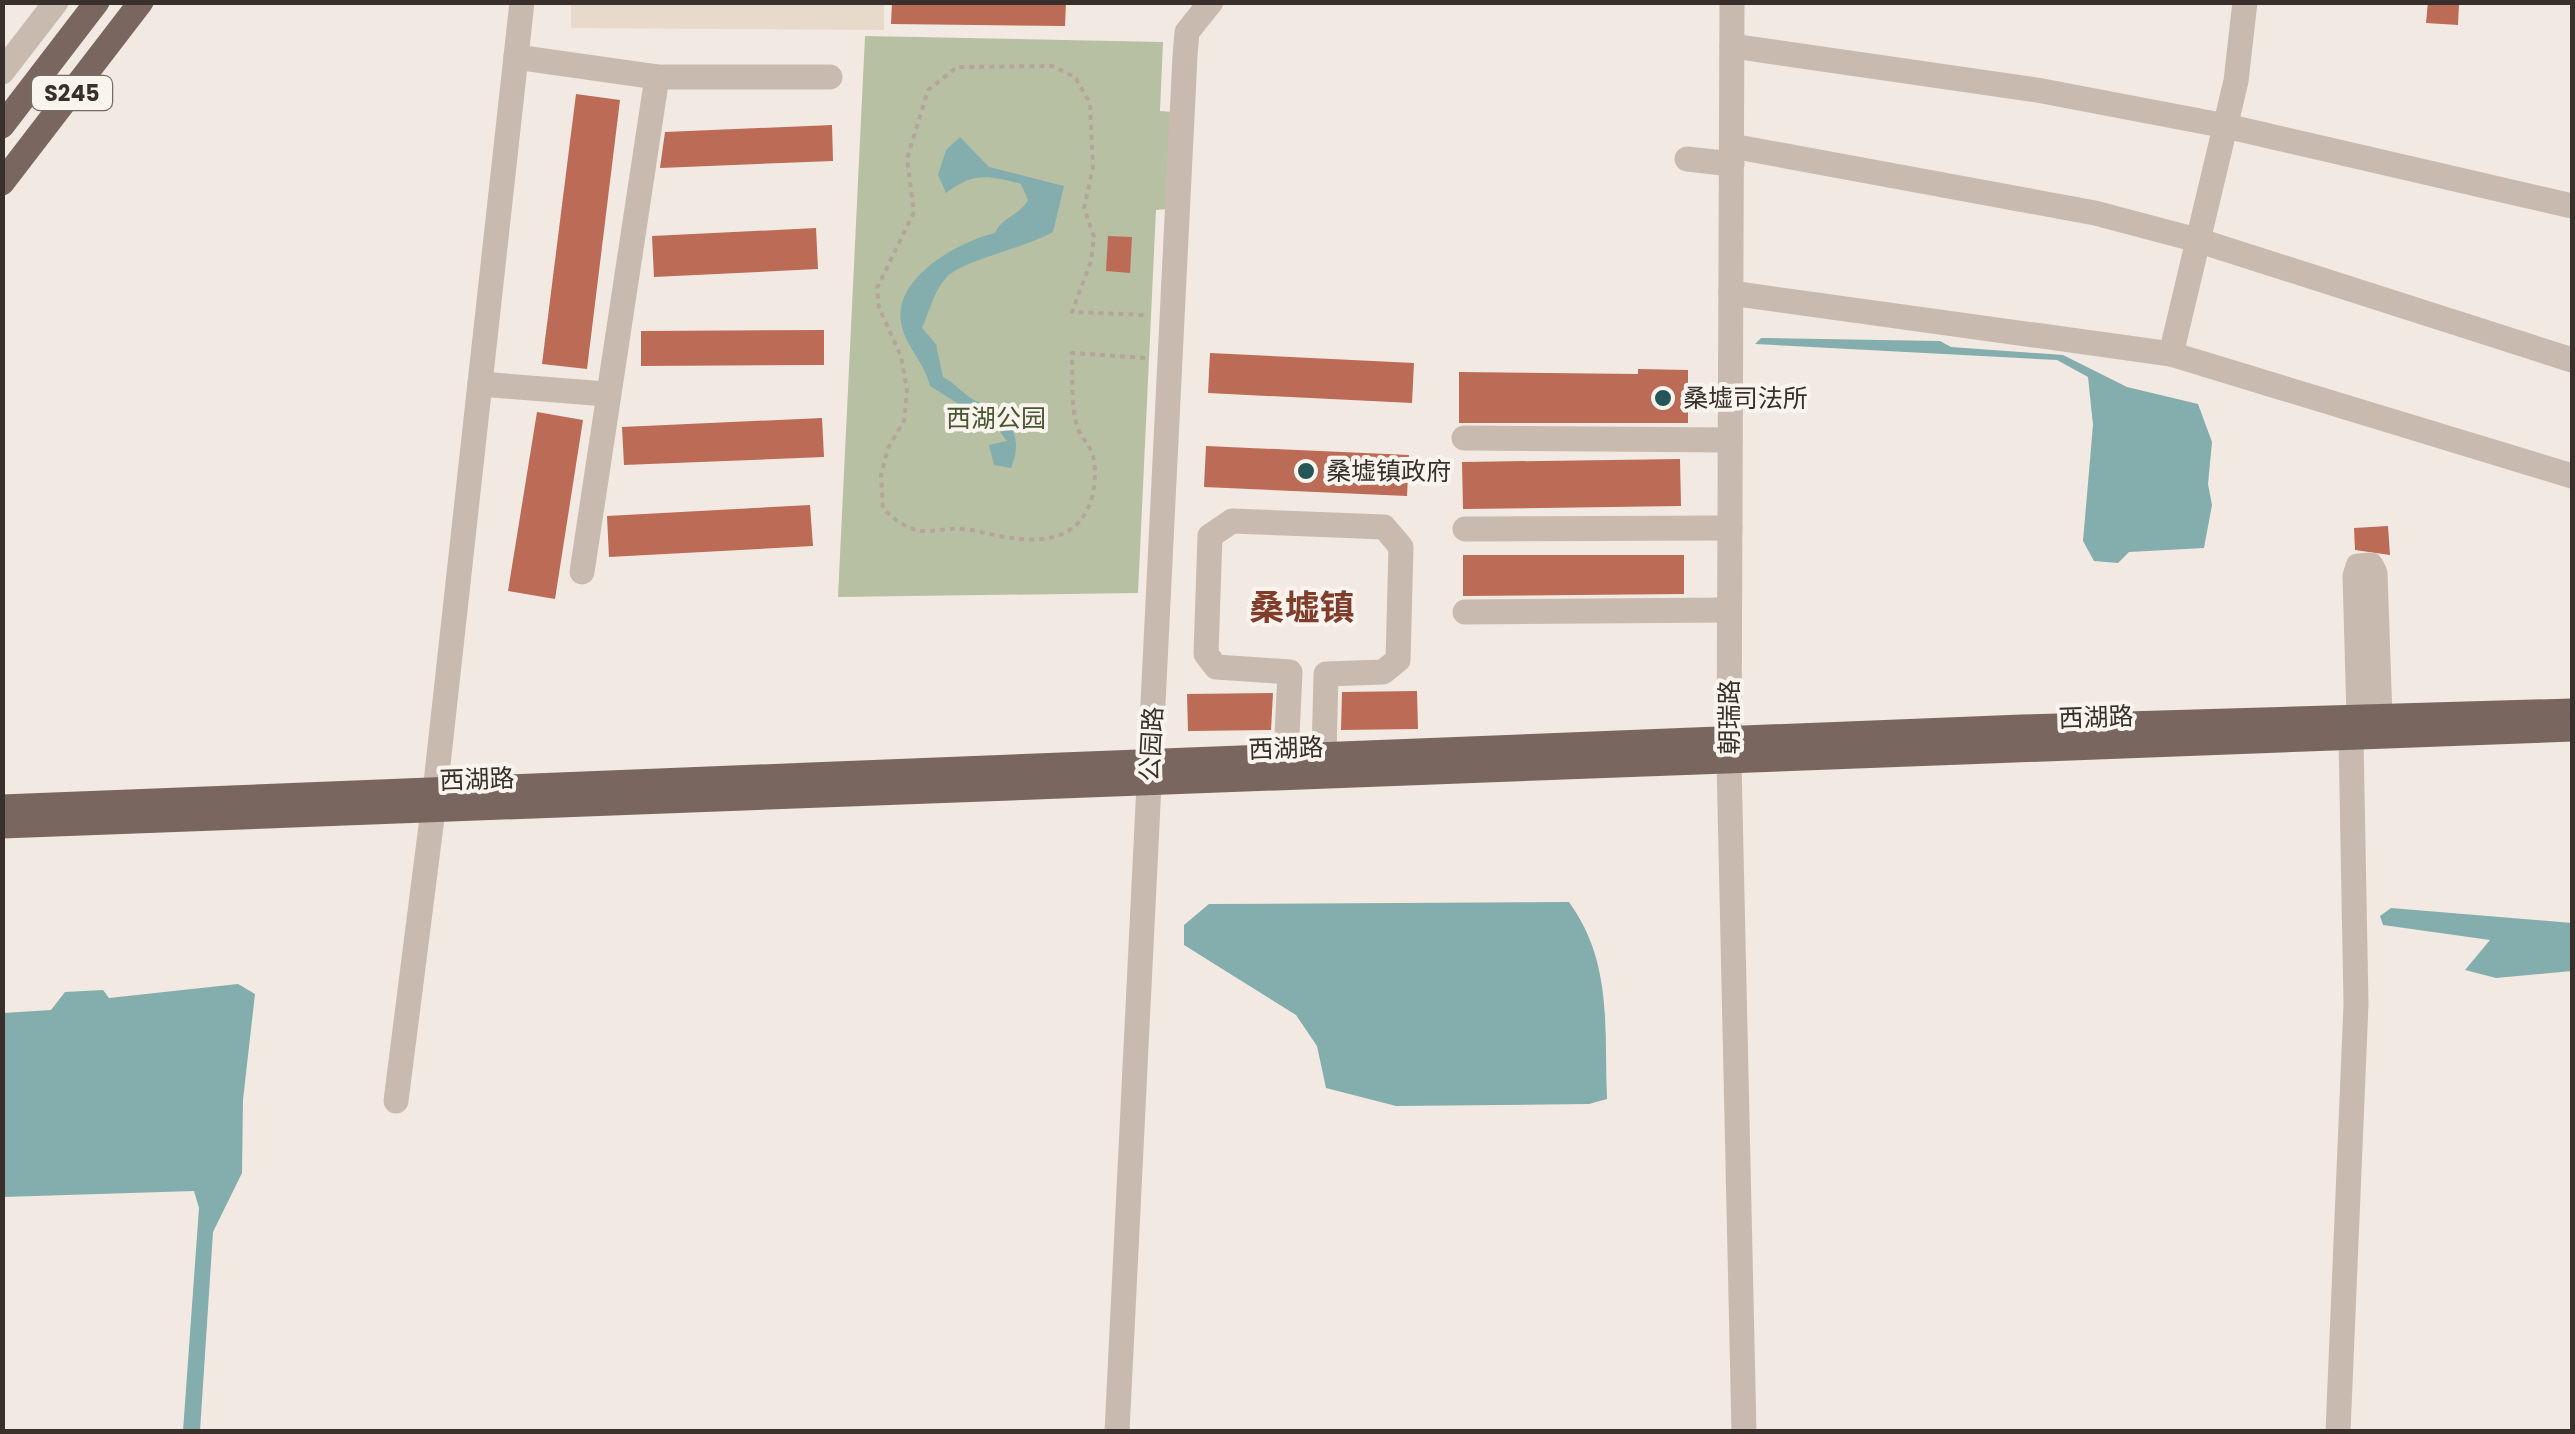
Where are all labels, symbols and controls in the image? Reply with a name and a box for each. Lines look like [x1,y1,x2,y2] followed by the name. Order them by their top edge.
[32,76,112,110] road number: S245
[1683,381,1808,416] place label: 桑墟司法所
[1652,387,1674,409] marker: 桑墟司法所
[946,401,1046,436] park label: 西湖公园
[1326,454,1451,489] place label: 桑墟镇政府
[1295,460,1317,482] marker: 桑墟镇政府
[1249,583,1355,632] district label: 桑墟镇
[1712,679,1747,755] street label: 朝瑞路
[2058,699,2134,736] street label: 西湖路
[1132,706,1171,782] street label: 公园路
[1248,730,1324,767] street label: 西湖路
[439,761,515,798] street label: 西湖路

